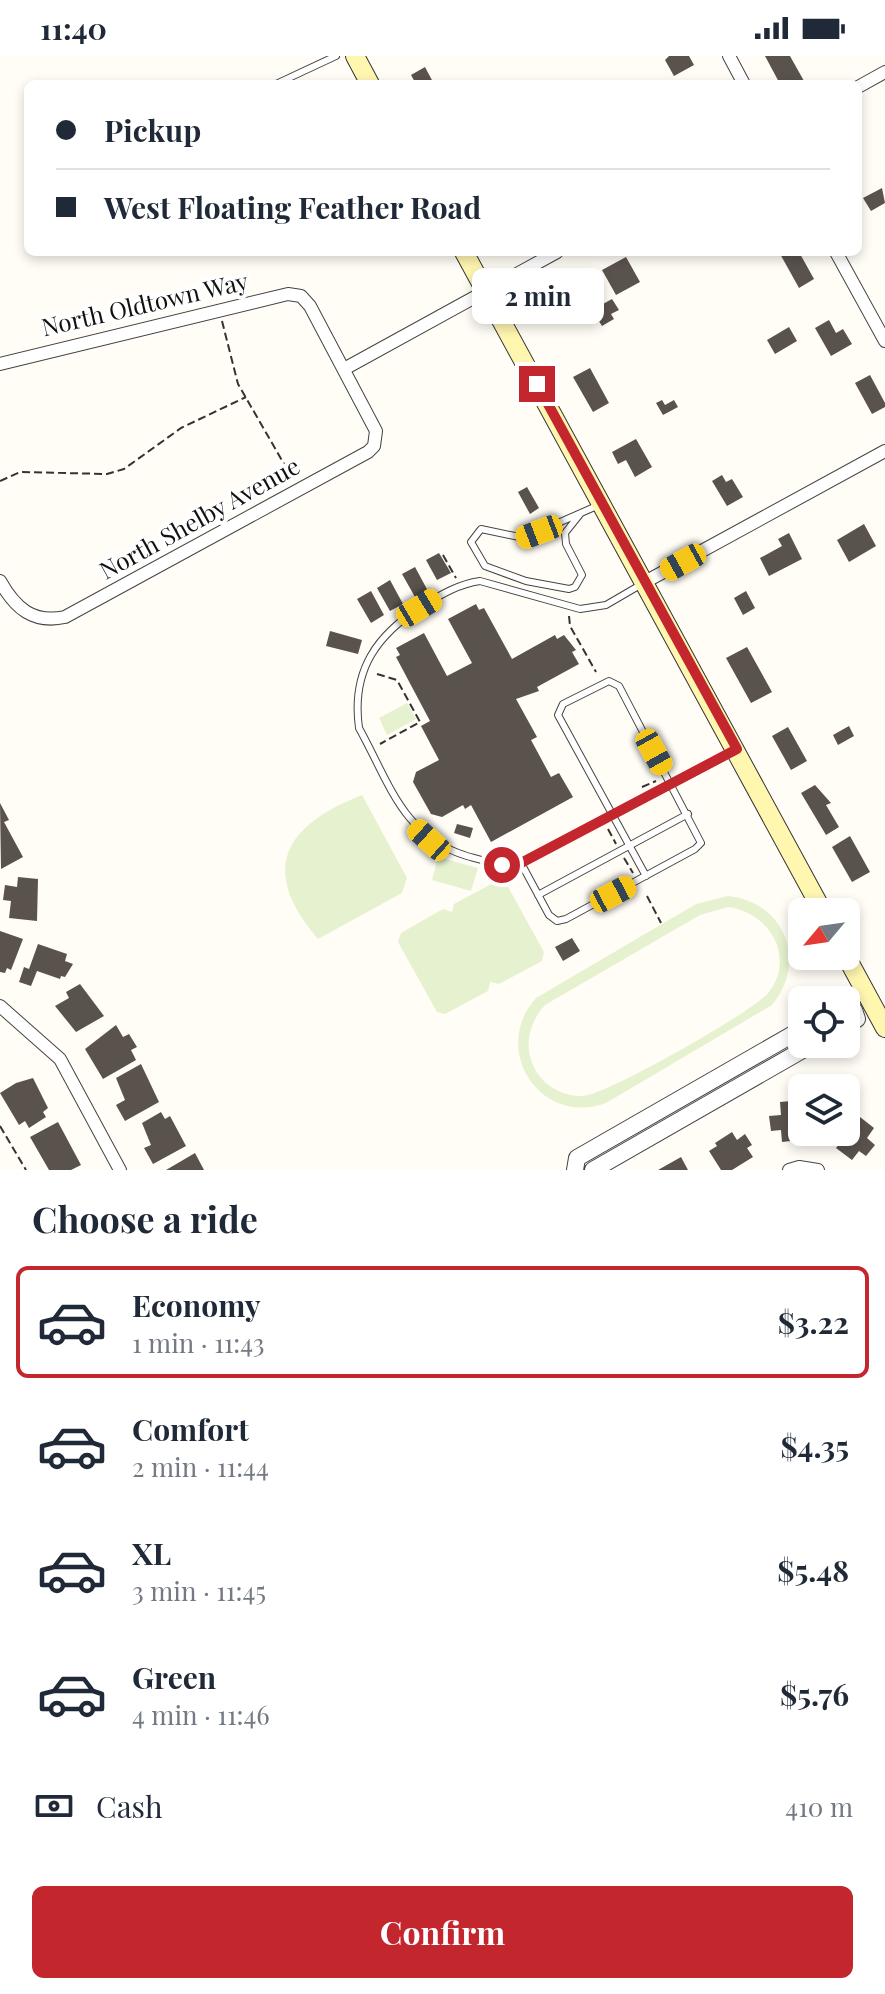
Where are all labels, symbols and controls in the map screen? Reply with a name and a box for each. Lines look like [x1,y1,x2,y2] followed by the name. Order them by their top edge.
[40,8,107,48] text: 11:40
[104,110,201,150] text: Pickup
[104,187,481,227] text: West Floating Feather Road
[38,264,251,342] street label: North Oldtown Way
[471,268,603,324] callout: 2 min
[504,278,572,313] text: 2 min
[519,366,555,402] route end
[93,449,305,586] street label: North Shelby Avenue
[512,512,566,552] car
[656,540,710,584] car
[392,585,446,631] car
[632,725,676,779] car
[403,815,455,865] car
[484,847,520,883] route start
[586,872,640,916] car
[788,898,860,970] north arrow
[788,898,860,1146] map controls
[788,986,860,1058] button: locate
[788,1074,860,1146] button: layers
[32,1194,258,1242] text: Choose a ride
[132,1285,261,1325] text: Economy
[36,1286,108,1358] icon: car
[778,1302,849,1342] text: $3.22
[132,1325,264,1360] text: 1 min · 11:43
[132,1409,249,1449] text: Comfort
[36,1410,108,1482] icon: car
[780,1426,849,1466] text: $4.35
[132,1449,269,1484] text: 2 min · 11:44
[132,1533,171,1573] text: XL
[36,1534,108,1606] icon: car
[777,1550,849,1590] text: $5.48
[132,1573,266,1608] text: 3 min · 11:45
[132,1657,216,1697] text: Green
[36,1658,108,1730] icon: car
[780,1674,849,1714] text: $5.76
[132,1697,270,1732] text: 4 min · 11:46
[32,1784,76,1828] icon: cash
[96,1786,163,1826] text: Cash
[785,1789,853,1824] text: 410 m
[32,1886,853,1978] button: Confirm

